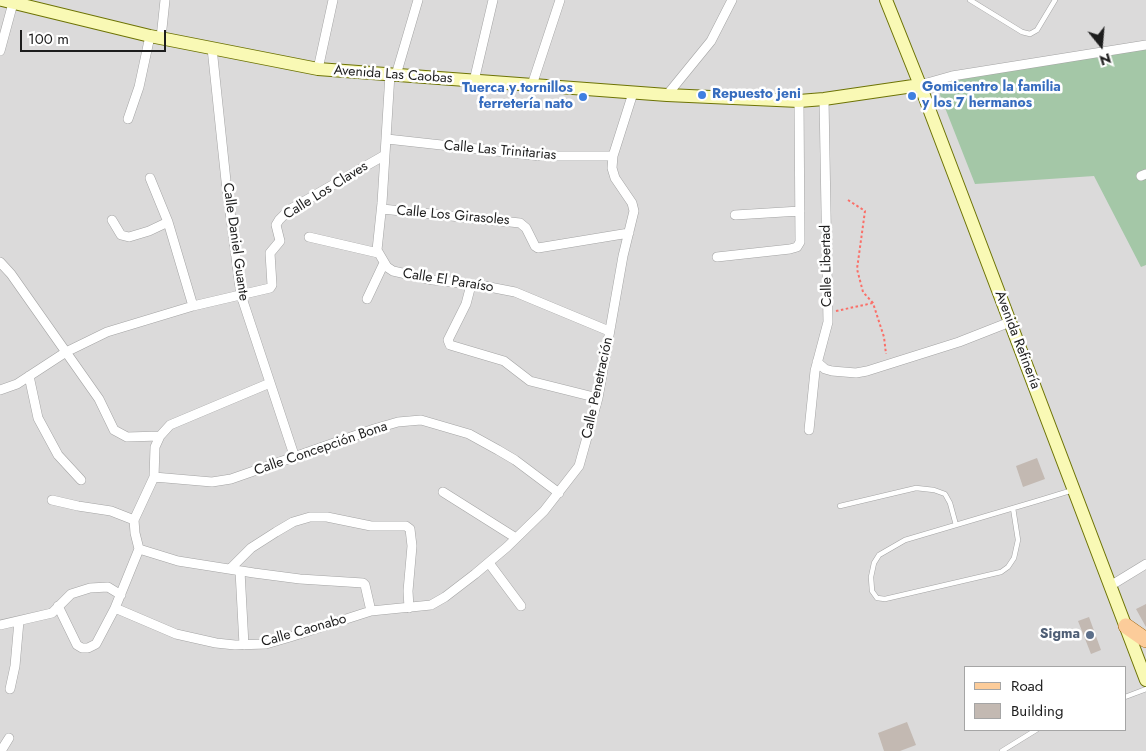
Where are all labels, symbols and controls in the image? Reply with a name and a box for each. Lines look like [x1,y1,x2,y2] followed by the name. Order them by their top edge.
[22,20,169,52] scale bar
[1076,20,1126,70] north arrow
[28,28,69,50] text: 100 m
[1097,48,1114,71] text: N
[333,62,453,88] street label: Avenida Las Caobas
[922,80,1061,112] place label: Gomicentro la familia y los 7 hermanos
[462,81,573,114] place label: Tuerca y tornillos ferretería nato
[712,87,801,103] place label: Repuesto jeni
[696,89,708,101] marker: Repuesto jeni
[906,90,918,102] marker: Gomicentro la familia y los 7 hermanos
[577,91,589,103] marker: Tuerca y tornillos ferretería nato
[443,138,557,164] street label: Calle Las Trinitarias
[281,158,371,224] street label: Calle Los Claves
[218,182,252,302] street label: Calle Daniel Guante
[396,203,510,229] street label: Calle Los Girasoles
[818,225,836,307] street label: Calle Libertad
[401,266,495,296] street label: Calle El Paraíso
[991,288,1043,392] street label: Avenida Refinería
[579,336,617,440] street label: Calle Penetración
[252,418,390,480] street label: Calle Concepción Bona
[259,611,349,651] street label: Calle Caonabo
[1040,627,1080,643] place label: Sigma
[1084,629,1096,641] marker: Sigma
[964,666,1126,731] legend
[1011,675,1043,697] text: Road
[1011,700,1063,722] text: Building

